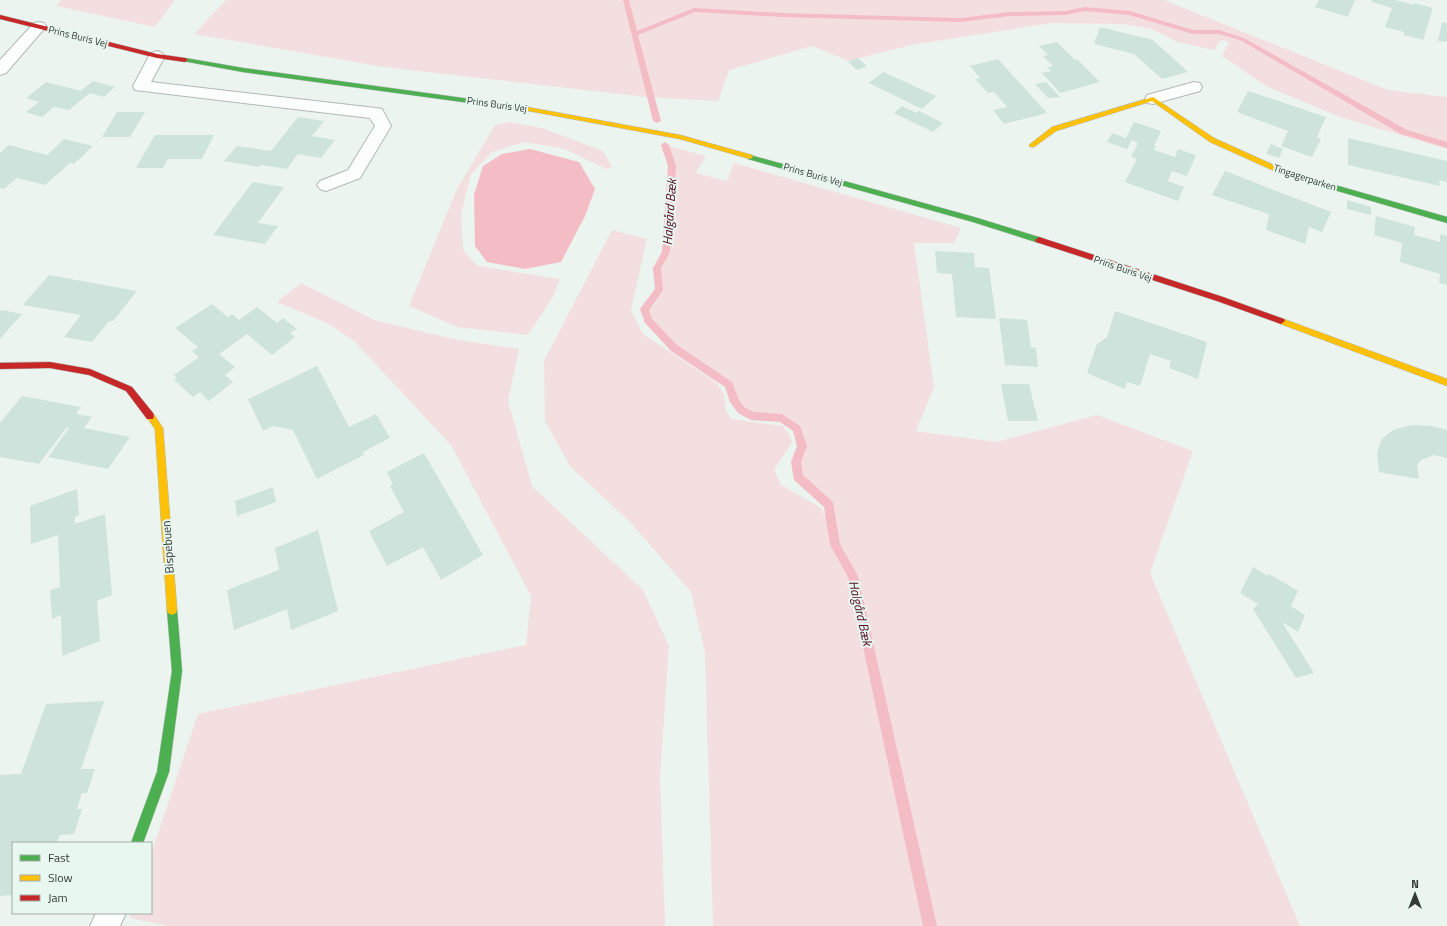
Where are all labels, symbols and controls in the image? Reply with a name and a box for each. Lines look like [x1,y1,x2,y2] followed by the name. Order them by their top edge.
[47,22,109,51] street label: Prins Buris Vej
[466,93,528,116] street label: Prins Buris Vej
[782,159,844,190] street label: Prins Buris Vej
[1271,160,1338,195] street label: Tingagerparken
[657,176,681,246] water label: Halgård Bæk
[1092,252,1154,285] street label: Prins Buris Vej
[156,520,179,574] street label: Bispebuen
[844,578,879,650] water label: Halgård Bæk
[12,842,152,914] legend
[48,848,71,867] text: Fast
[48,868,73,887] text: Slow
[1395,874,1435,914] north arrow
[1411,876,1419,892] text: N
[48,888,68,907] text: Jam

